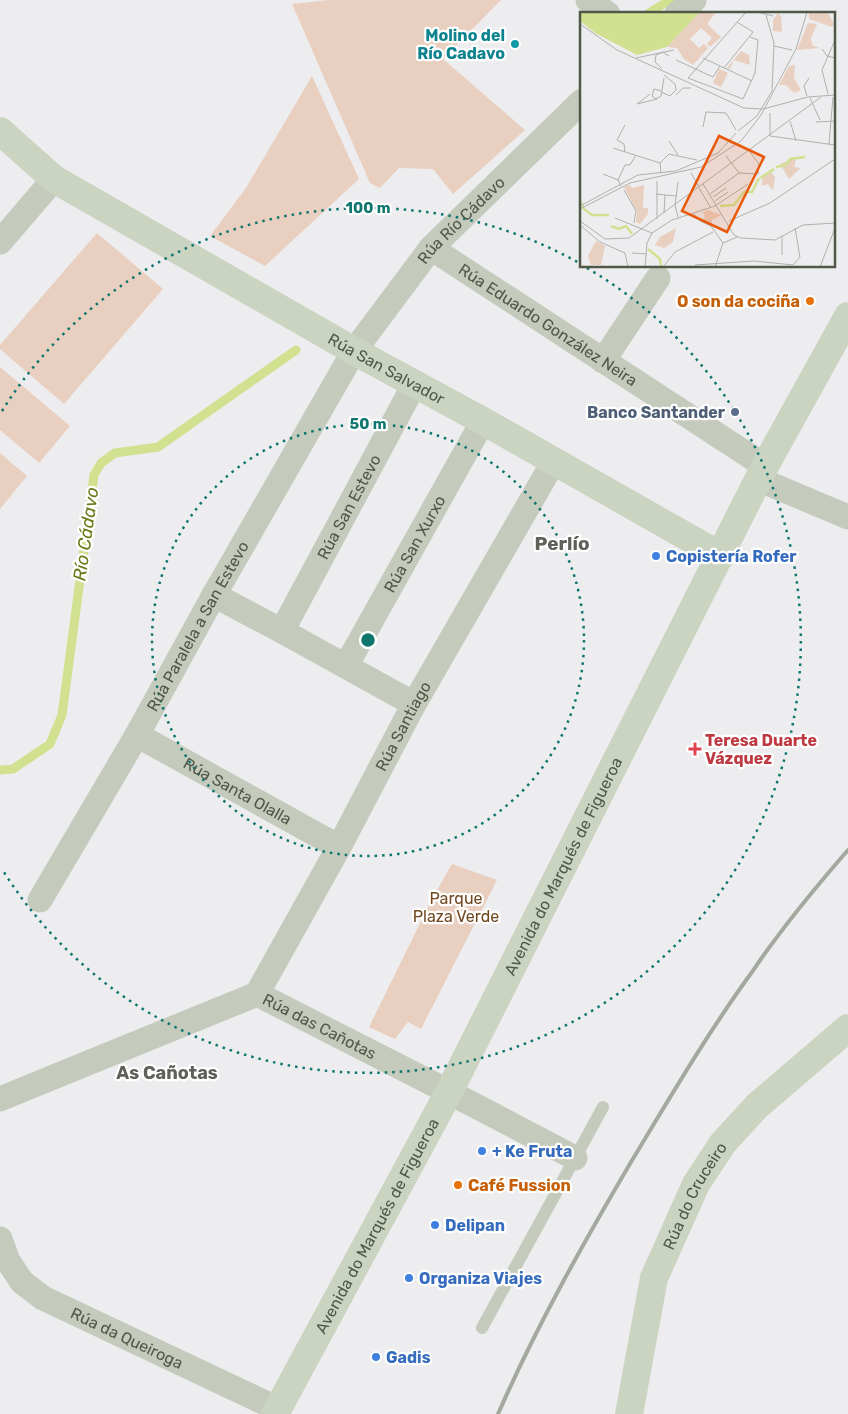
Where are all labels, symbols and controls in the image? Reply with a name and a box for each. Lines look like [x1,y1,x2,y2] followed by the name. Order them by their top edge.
[580,12,836,268] inset map
[417,26,505,63] place label: Molino del Río Cadavo
[509,38,521,50] marker: Molino del Río Cadavo
[414,173,509,268] street label: Rúa Río Cádavo
[346,199,390,217] text: 100 m
[455,260,641,390] street label: Rúa Eduardo González Neira
[677,292,800,311] place label: O son da cociña
[804,295,816,307] marker: O son da cociña
[325,329,448,408] street label: Rúa San Salvador
[587,403,726,422] place label: Banco Santander
[729,406,741,418] marker: Banco Santander
[350,415,386,433] text: 50 m
[313,451,385,563] street label: Rúa San Estevo
[69,486,103,582] water label: Río Cádavo
[380,492,450,596] street label: Rúa San Xurxo
[534,532,590,555] district label: Perlío
[143,538,253,715] street label: Rúa Paralela a San Estevo
[666,547,797,566] place label: Copistería Rofer
[650,550,662,562] marker: Copistería Rofer
[359,631,377,649] centre of rings
[372,678,435,774] street label: Rúa Santiago
[705,731,817,768] place label: Teresa Duarte Vázquez
[689,743,701,755] marker: Teresa Duarte Vázquez
[180,754,295,829] street label: Rúa Santa Olalla
[500,754,626,979] street label: Avenida do Marqués de Figueroa
[413,889,499,926] park label: Parque Plaza Verde
[259,990,379,1063] street label: Rúa das Cañotas
[116,1062,218,1084] district label: As Cañotas
[311,1115,443,1337] street label: Avenida do Marqués de Figueroa
[659,1139,731,1253] street label: Rúa do Cruceiro
[492,1142,572,1161] place label: + Ke Fruta
[476,1145,488,1157] marker: + Ke Fruta
[468,1176,571,1195] place label: Café Fussion
[452,1179,464,1191] marker: Café Fussion
[445,1216,505,1235] place label: Delipan
[429,1219,441,1231] marker: Delipan
[419,1269,542,1288] place label: Organiza Viajes
[403,1272,415,1284] marker: Organiza Viajes
[68,1303,186,1373] street label: Rúa da Queiroga
[386,1348,431,1367] place label: Gadis
[370,1351,382,1363] marker: Gadis

